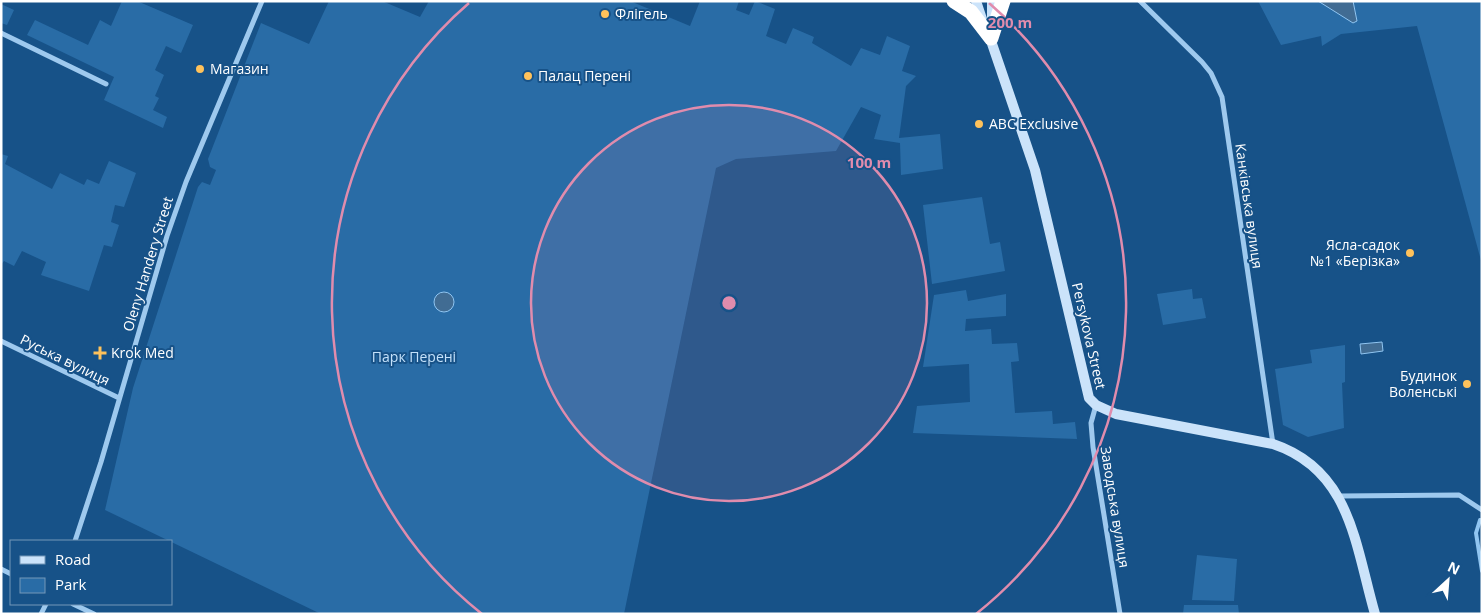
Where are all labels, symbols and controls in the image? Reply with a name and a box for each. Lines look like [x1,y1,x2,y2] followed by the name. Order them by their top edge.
[615,4,668,23] place label: Флігель
[599,8,611,20] marker: Флігель
[988,12,1032,32] text: 200 m
[210,59,269,78] place label: Магазин
[194,63,206,75] marker: Магазин
[538,66,631,85] place label: Палац Перені
[522,70,534,82] marker: Палац Перені
[989,114,1078,133] place label: ABC Exclusive
[973,118,985,130] marker: ABC Exclusive
[1231,142,1268,270] street label: Канківська вулиця
[847,152,891,172] text: 100 m
[118,194,177,334] street label: Oleny Handery Street
[1310,235,1401,270] place label: Ясла-садок №1 «Берізка»
[1404,247,1416,259] marker: Ясла-садок №1 «Берізка»
[1068,281,1111,391] street label: Persykova Street
[720,294,738,312] centre of rings
[17,330,113,389] street label: Руська вулиця
[111,343,174,362] place label: Krok Med
[93,346,107,360] marker: Krok Med
[372,347,456,366] park label: Парк Перені
[1389,366,1458,401] place label: Будинок Воленські
[1461,378,1473,390] marker: Будинок Воленські
[1097,445,1134,569] street label: Заводська вулиця
[10,540,172,605] legend
[55,549,91,569] text: Road
[1423,555,1473,605] north arrow
[1445,557,1463,579] text: N
[55,574,86,594] text: Park

